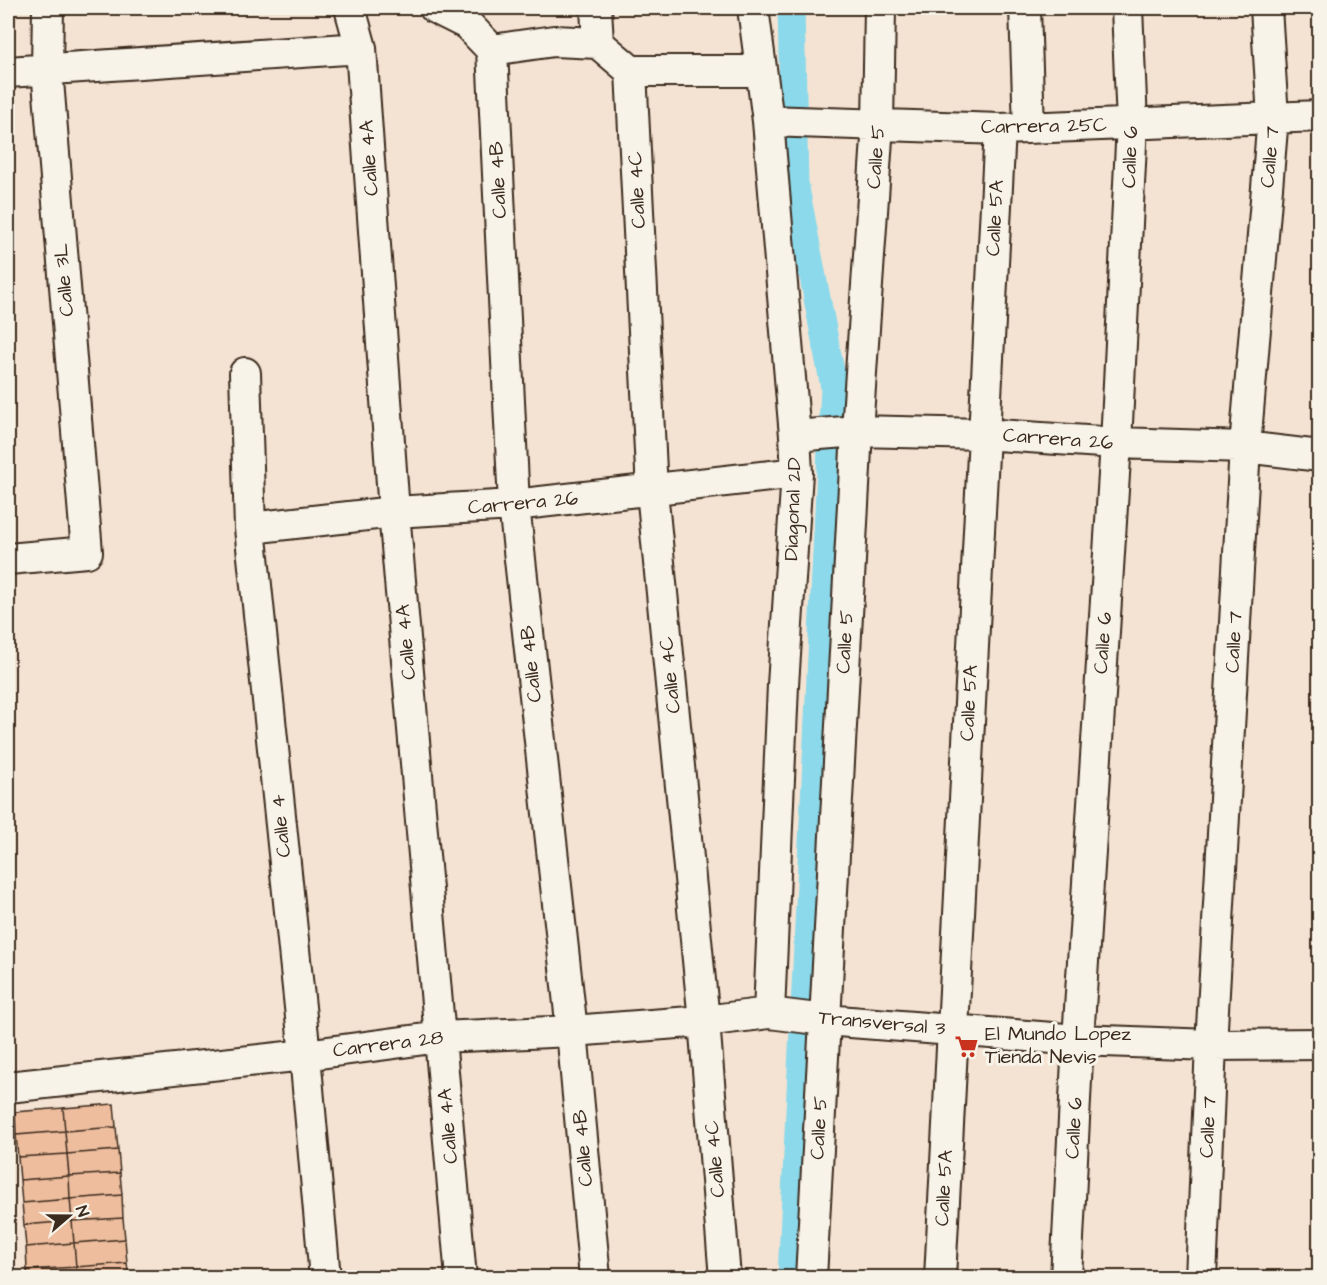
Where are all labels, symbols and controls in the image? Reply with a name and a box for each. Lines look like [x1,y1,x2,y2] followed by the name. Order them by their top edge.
[981,111,1107,141] street label: Carrera 25C
[352,119,386,197] street label: Calle 4A
[860,124,892,190] street label: Calle 5
[1115,125,1145,188] street label: Calle 6
[1253,125,1287,189] street label: Calle 7
[482,141,514,219] street label: Calle 4B
[621,151,653,229] street label: Calle 4C
[979,179,1011,257] street label: Calle 5A
[47,242,81,318] street label: Calle 3L
[1002,421,1115,457] street label: Carrera 26
[777,457,810,561] street label: Diagonal 2D
[467,484,580,522] street label: Carrera 26
[389,603,423,681] street label: Calle 4A
[829,609,861,675] street label: Calle 5
[1218,610,1250,674] street label: Calle 7
[1087,611,1119,675] street label: Calle 6
[513,624,549,704] street label: Calle 4B
[652,635,688,715] street label: Calle 4C
[953,664,985,742] street label: Calle 5A
[264,793,298,859] street label: Calle 4
[817,1003,947,1043] street label: Transversal 3
[985,1020,1131,1071] place label: El Mundo Lopez Tienda Nevis
[331,1023,445,1065] street label: Carrera 28
[954,1033,980,1059] supermarket icon: El Mundo Lopez Tienda Nevis
[431,1087,465,1165] street label: Calle 4A
[803,1095,835,1161] street label: Calle 5
[1192,1095,1224,1159] street label: Calle 7
[1058,1096,1090,1160] street label: Calle 6
[566,1108,600,1188] street label: Calle 4B
[698,1119,732,1199] street label: Calle 4C
[928,1149,960,1227] street label: Calle 5A
[39,1186,99,1246] north arrow
[70,1203,94,1220] text: N

